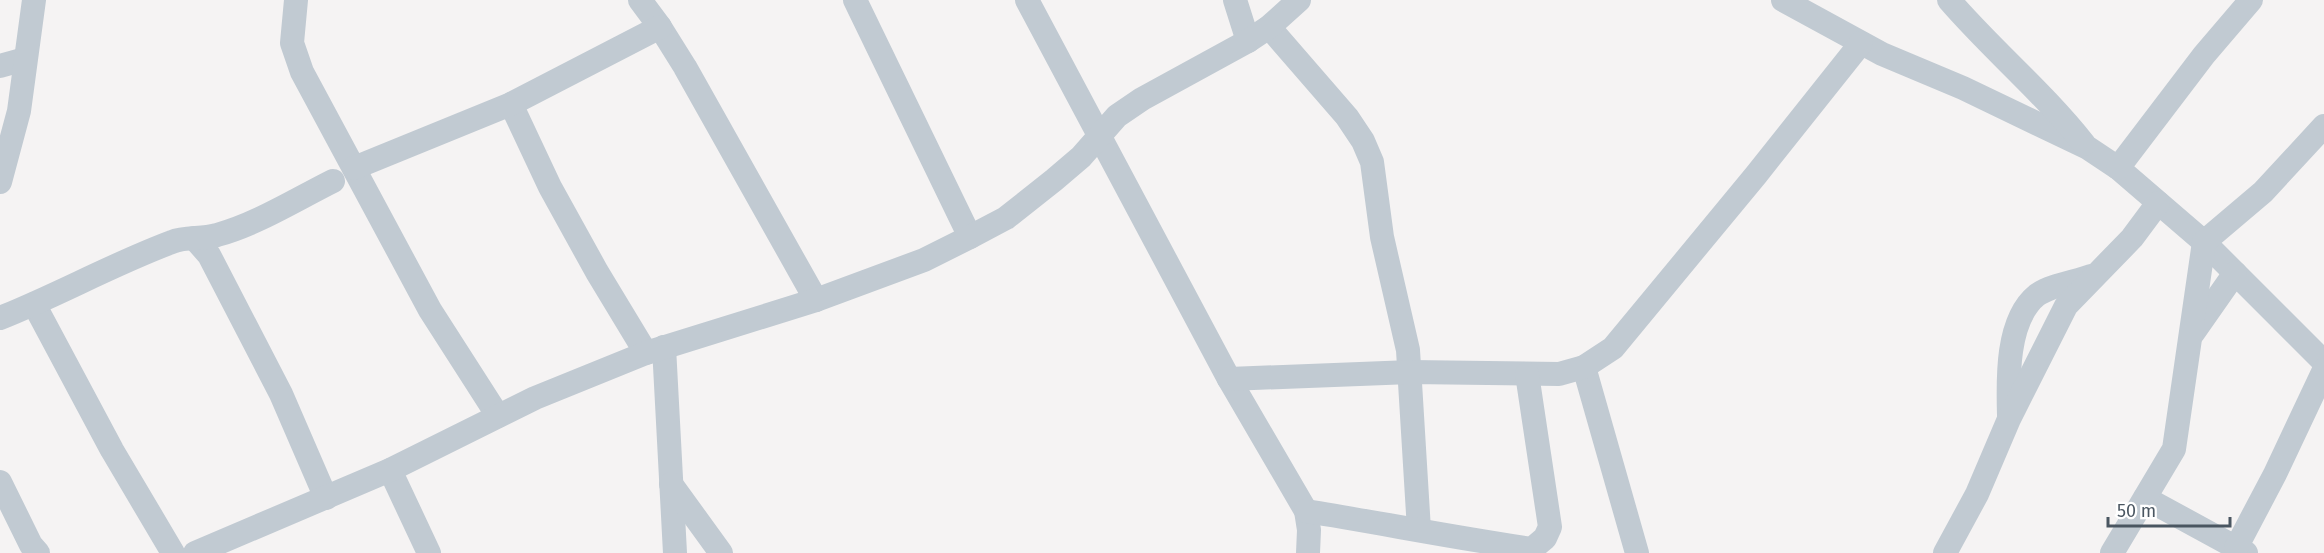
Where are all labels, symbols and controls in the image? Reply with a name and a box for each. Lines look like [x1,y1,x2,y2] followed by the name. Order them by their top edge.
[2108,490,2230,528] scale bar
[2117,500,2156,522] text: 50 m

